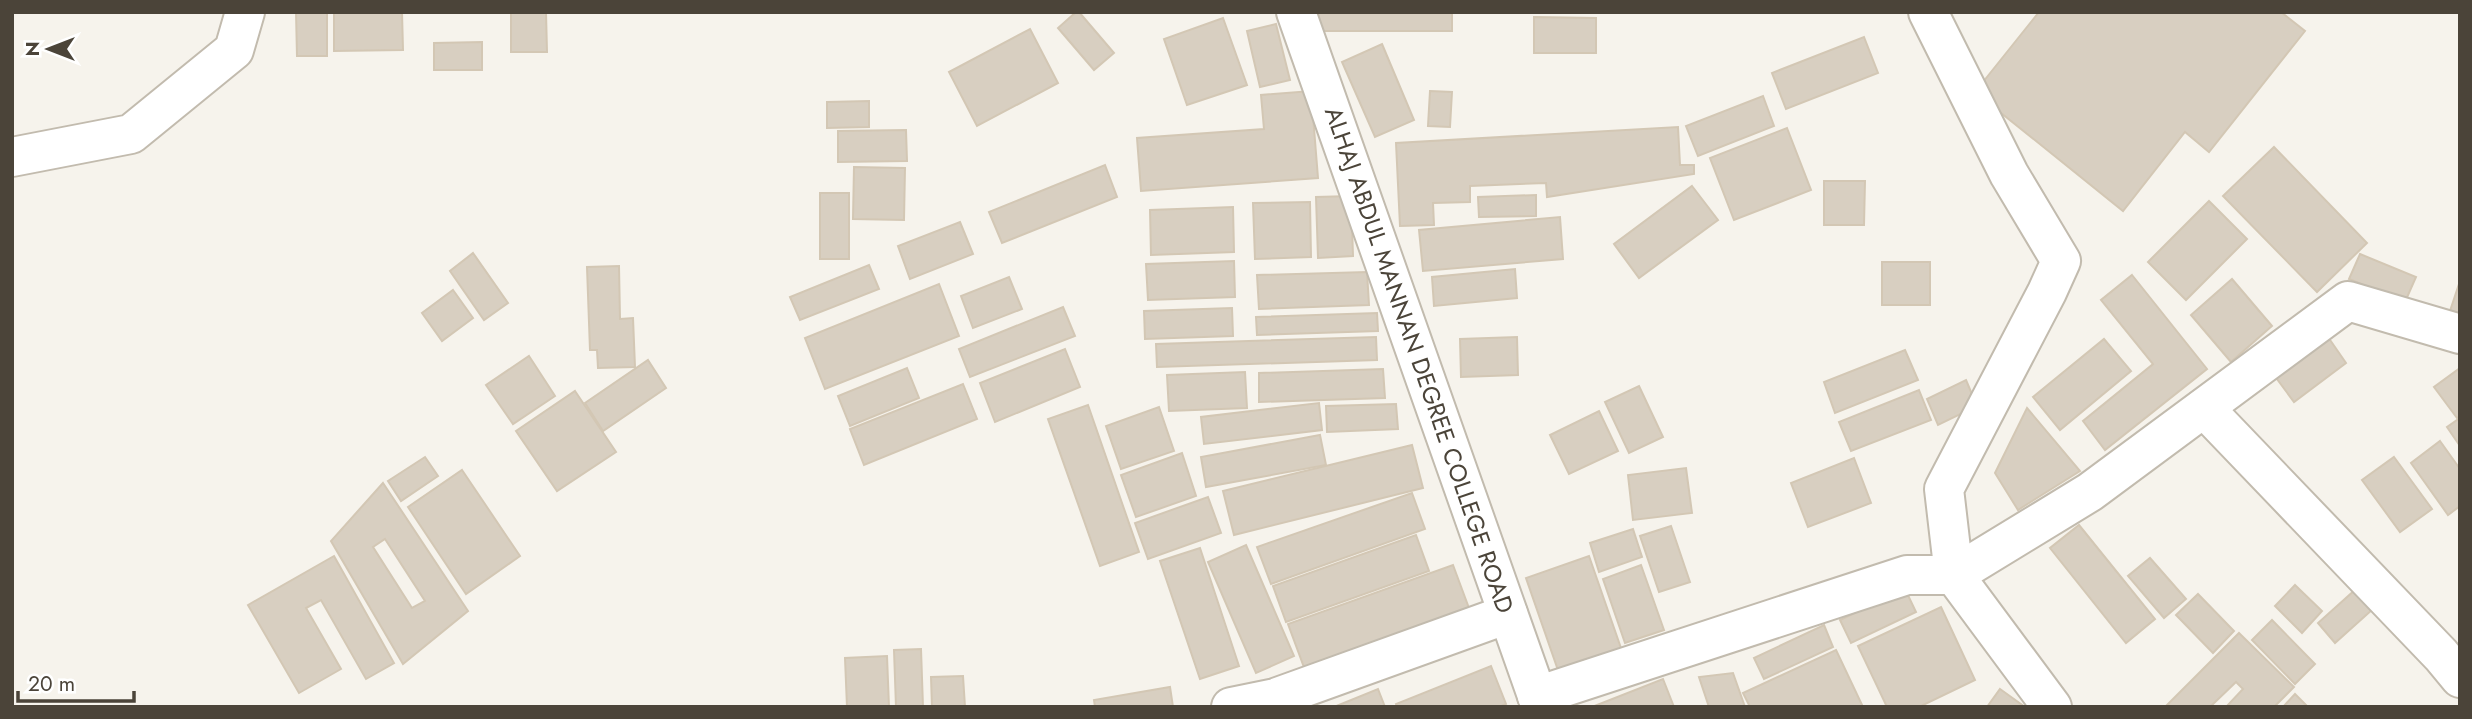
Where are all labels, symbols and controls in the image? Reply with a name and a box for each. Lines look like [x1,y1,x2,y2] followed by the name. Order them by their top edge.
[14,14,84,84] north arrow
[19,41,46,57] text: N
[1316,102,1523,618] street label: ALHAJ ABDUL MANNAN DEGREE COLLEGE ROAD
[18,660,133,704] scale bar
[28,669,75,699] text: 20 m

